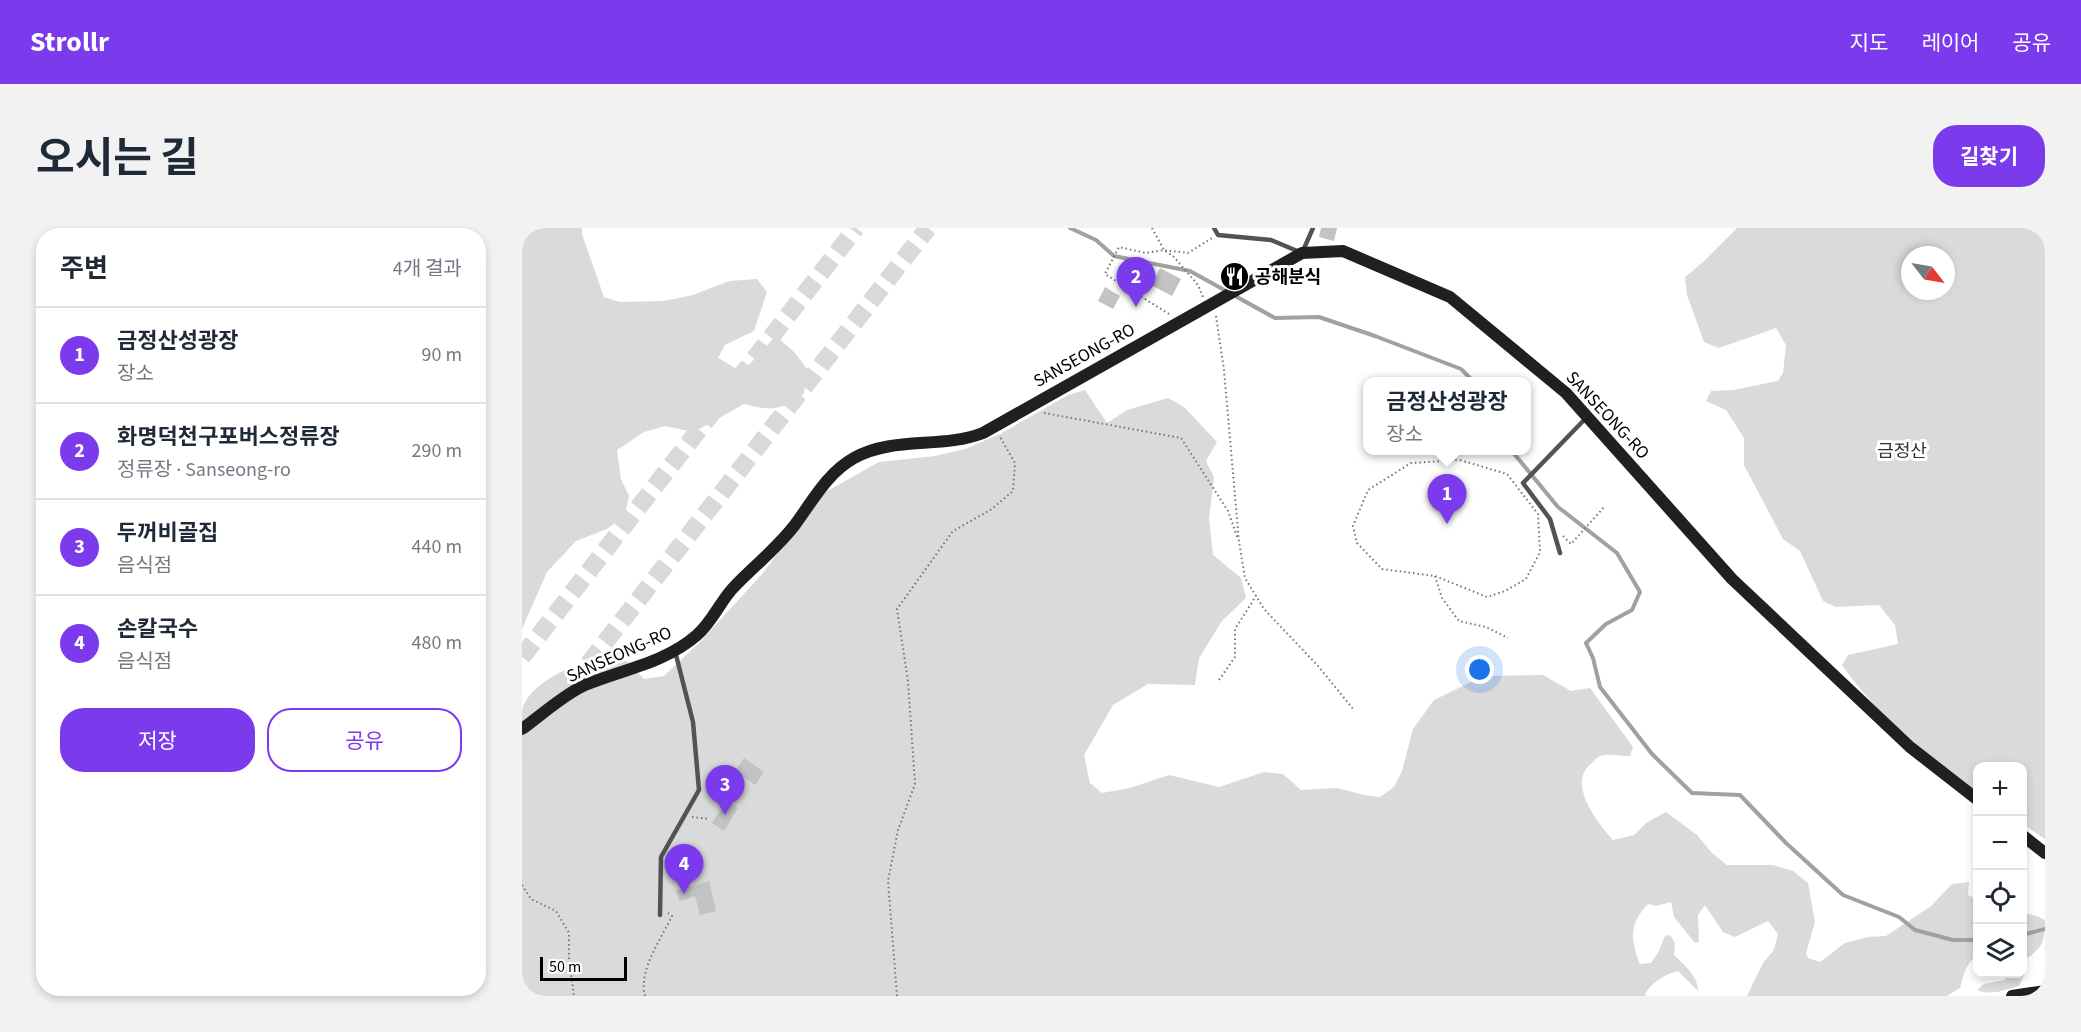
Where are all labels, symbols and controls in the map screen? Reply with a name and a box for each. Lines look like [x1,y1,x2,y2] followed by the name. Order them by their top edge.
[30,22,109,62] text: Strollr
[1850,28,1888,58] text: 지도
[1921,28,1979,58] text: 레이어
[2012,28,2051,58] text: 공유
[1933,125,2045,187] button: 길찾기
[36,129,199,189] text: 오시는 길
[1901,246,1955,300] north arrow
[60,250,108,287] text: 주변
[393,255,462,283] text: 4개 결과
[1116,257,1156,307] pin: 2
[1218,261,1250,293] restaurant icon: 공해분식
[1255,265,1321,290] place label: 공해분식
[1029,317,1140,394] street label: SANSEONG-RO
[117,325,238,357] text: 금정산성광장
[74,341,85,369] text: 1
[422,341,462,369] text: 90 m
[117,360,154,388] text: 장소
[1560,366,1655,465] street label: SANSEONG-RO
[1363,377,1531,455] popup
[1386,386,1508,418] text: 금정산성광장
[117,421,340,453] text: 화명덕천구포버스정류장
[1386,421,1423,449] text: 장소
[74,437,85,465] text: 2
[412,437,462,465] text: 290 m
[1877,439,1927,464] park label: 금정산
[117,456,291,484] text: 정류장 · Sanseong-ro
[1428,474,1466,524] pin: 1
[117,517,218,549] text: 두꺼비골집
[74,533,85,561] text: 3
[412,533,462,561] text: 440 m
[117,552,172,580] text: 음식점
[117,613,198,645] text: 손칼국수
[563,620,676,689] street label: SANSEONG-RO
[74,629,85,657] text: 4
[412,629,462,657] text: 480 m
[117,648,172,676] text: 음식점
[1465,655,1494,684] your location
[60,708,255,772] button: 저장
[267,708,462,772] button: 공유
[1973,762,2027,978] map controls
[1973,762,2027,816] button: +
[706,766,744,815] pin: 3
[1973,816,2027,870] button: −
[664,844,704,894] pin: 4
[1973,870,2027,924] button: locate
[1973,924,2027,978] button: layers
[540,954,627,982] scale bar
[549,956,581,978] text: 50 m

